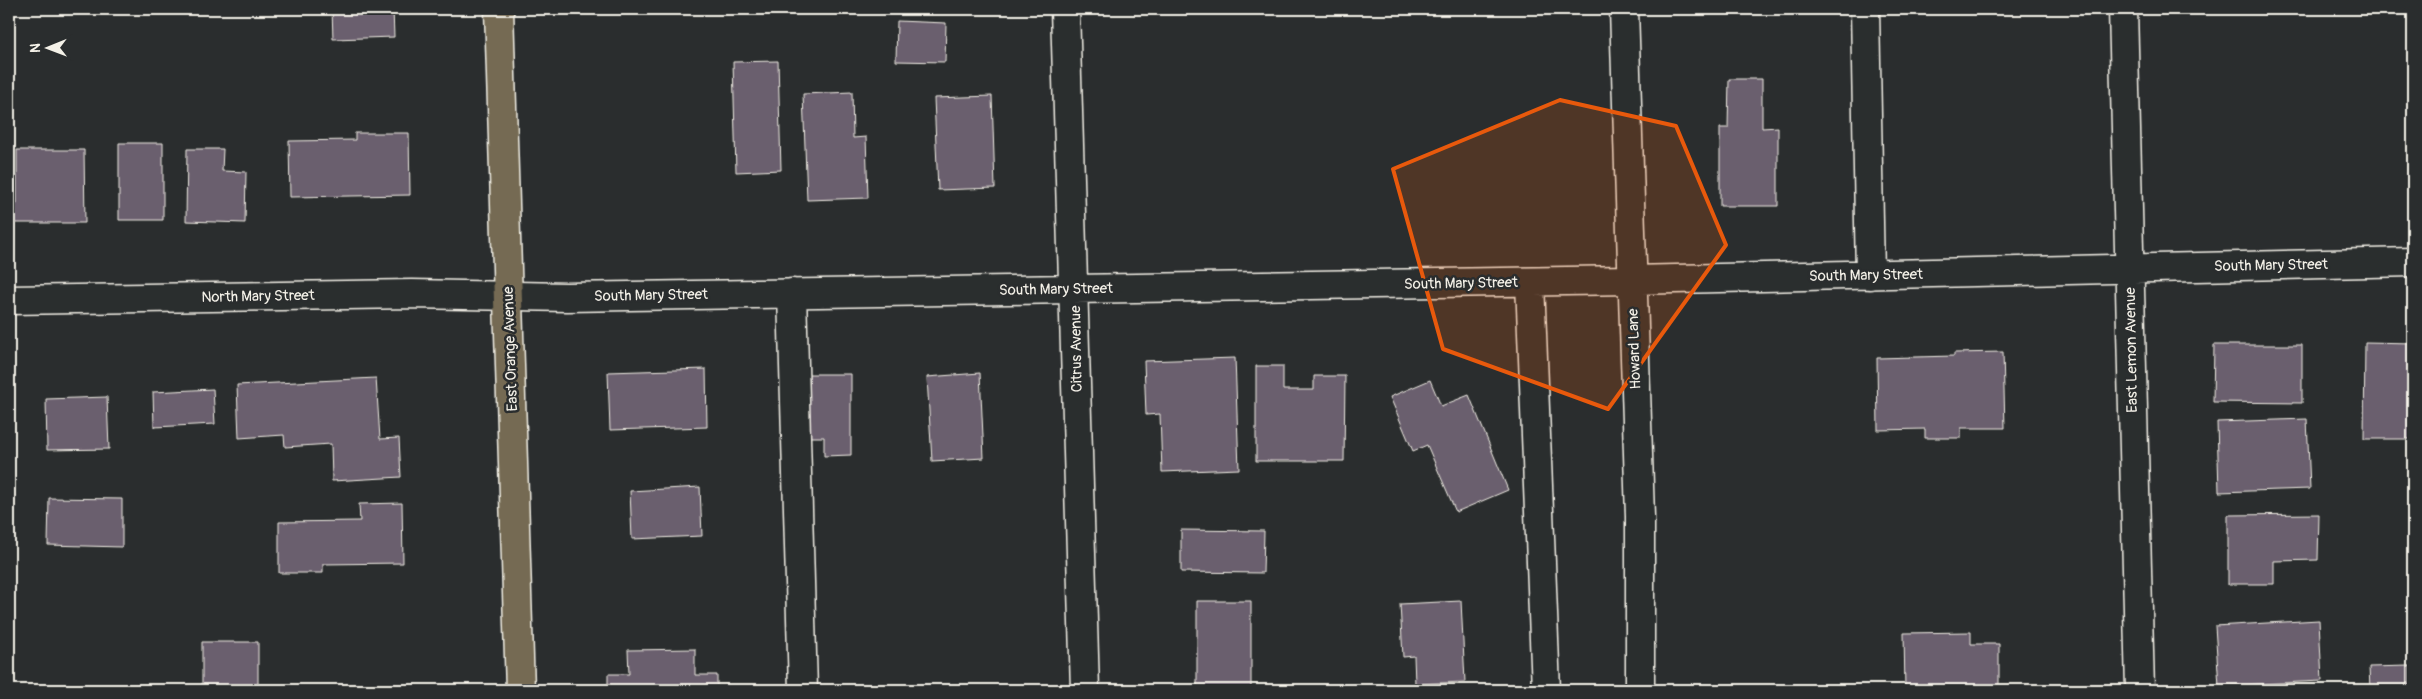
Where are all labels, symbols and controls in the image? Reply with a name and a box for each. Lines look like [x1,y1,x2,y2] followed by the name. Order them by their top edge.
[22,22,72,72] north arrow
[27,43,44,53] text: N
[2214,255,2329,276] street label: South Mary Street
[1809,265,1924,286] street label: South Mary Street
[1404,273,1519,294] street label: South Mary Street
[999,279,1114,300] street label: South Mary Street
[594,285,709,306] street label: South Mary Street
[201,286,316,307] street label: North Mary Street
[499,286,522,412] street label: East Orange Avenue
[2121,286,2142,413] street label: East Lemon Avenue
[1066,305,1087,393] street label: Citrus Avenue
[1624,308,1645,390] street label: Howard Lane

